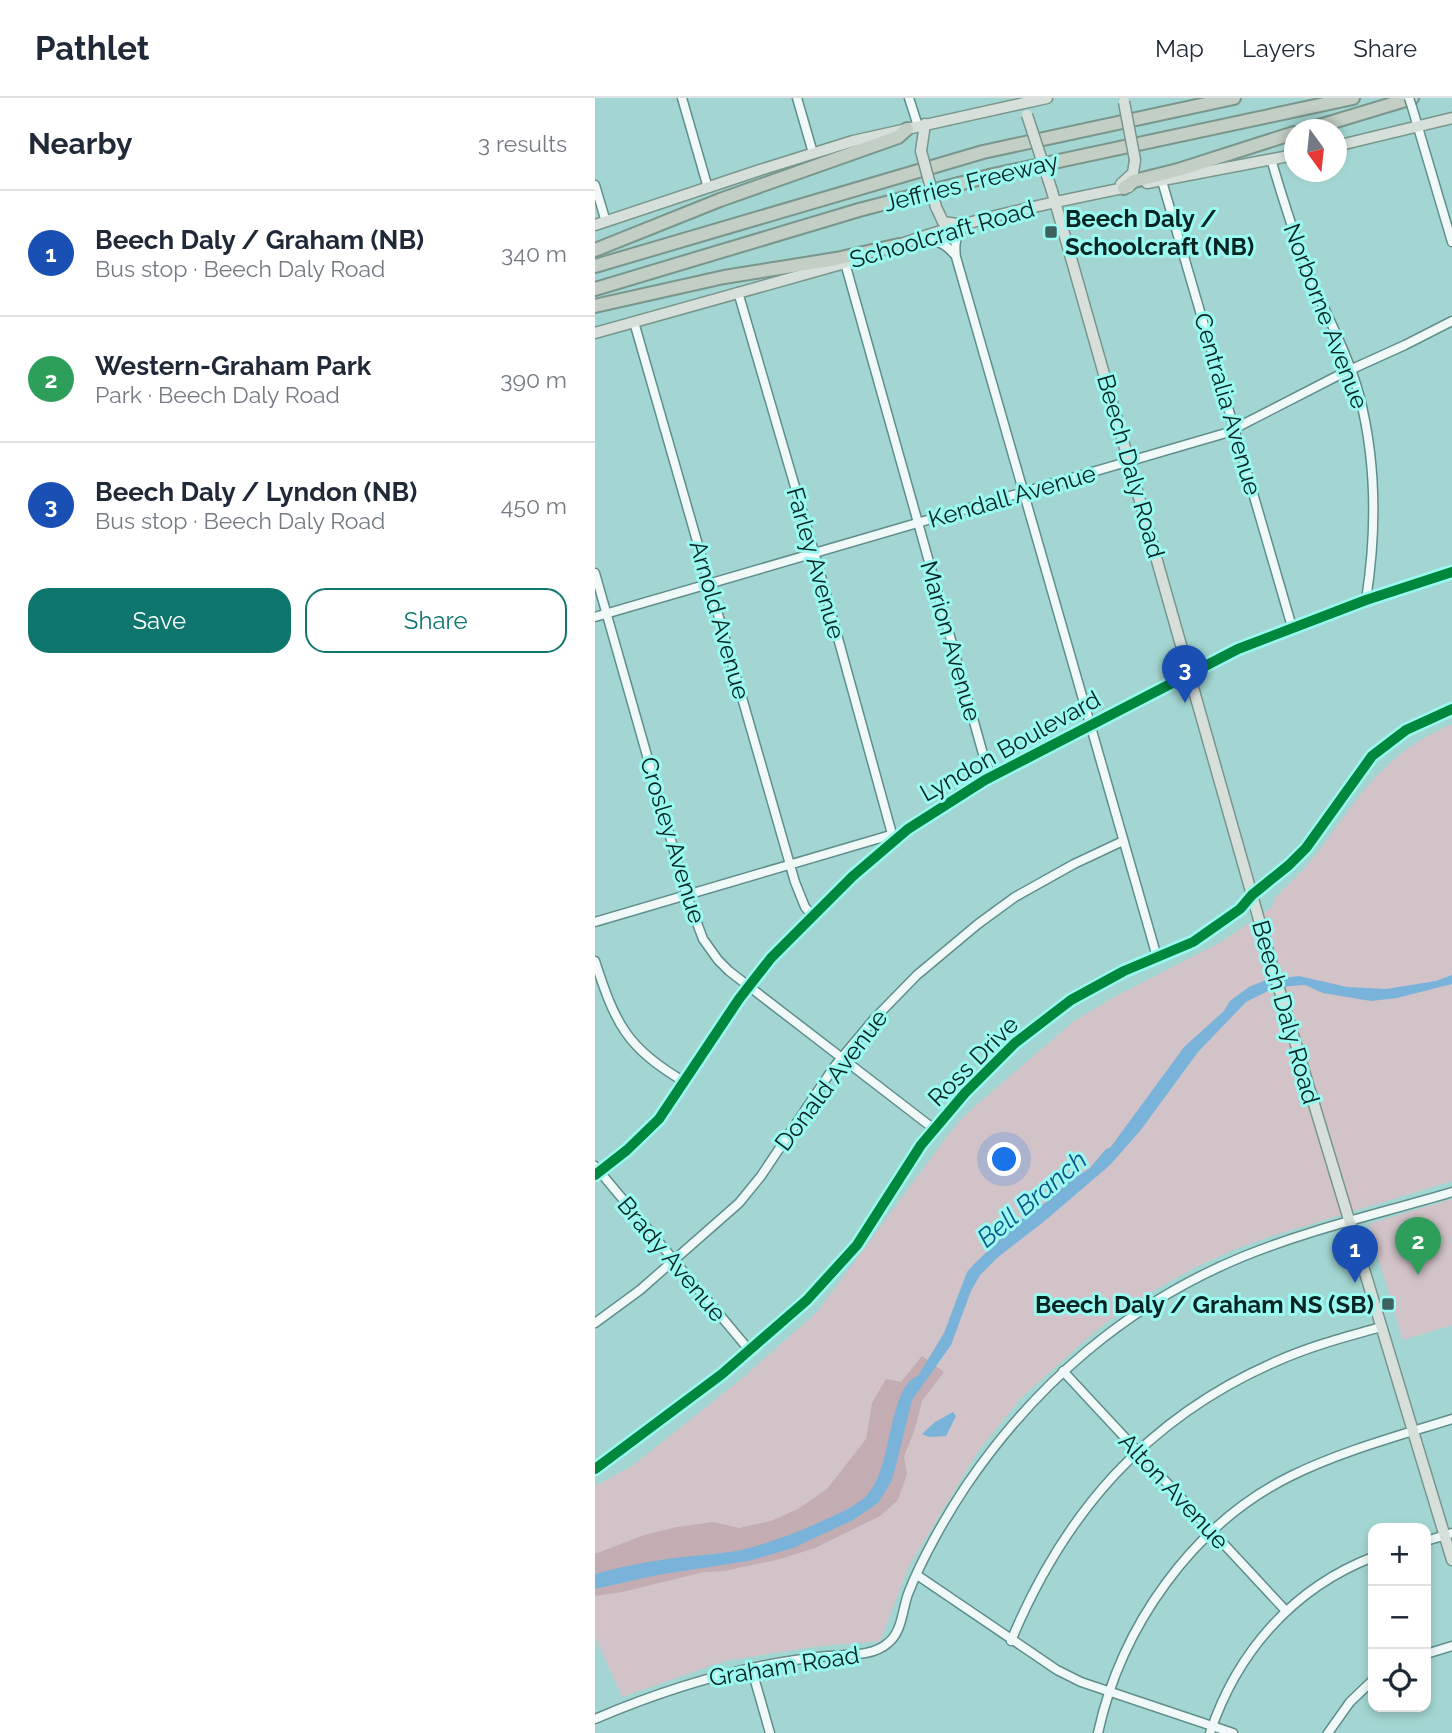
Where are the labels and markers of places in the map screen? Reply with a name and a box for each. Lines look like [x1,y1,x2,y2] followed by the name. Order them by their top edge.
[1065,204,1254,261] place label: Beech Daly / Schoolcraft (NB)
[1043,224,1059,240] marker: Beech Daly / Schoolcraft (NB)
[1162,645,1208,703] pin: 3
[1395,1217,1441,1275] pin: 2
[1332,1225,1378,1283] pin: 1
[1035,1290,1374,1319] place label: Beech Daly / Graham NS (SB)
[1380,1296,1396,1312] marker: Beech Daly / Graham NS (SB)

